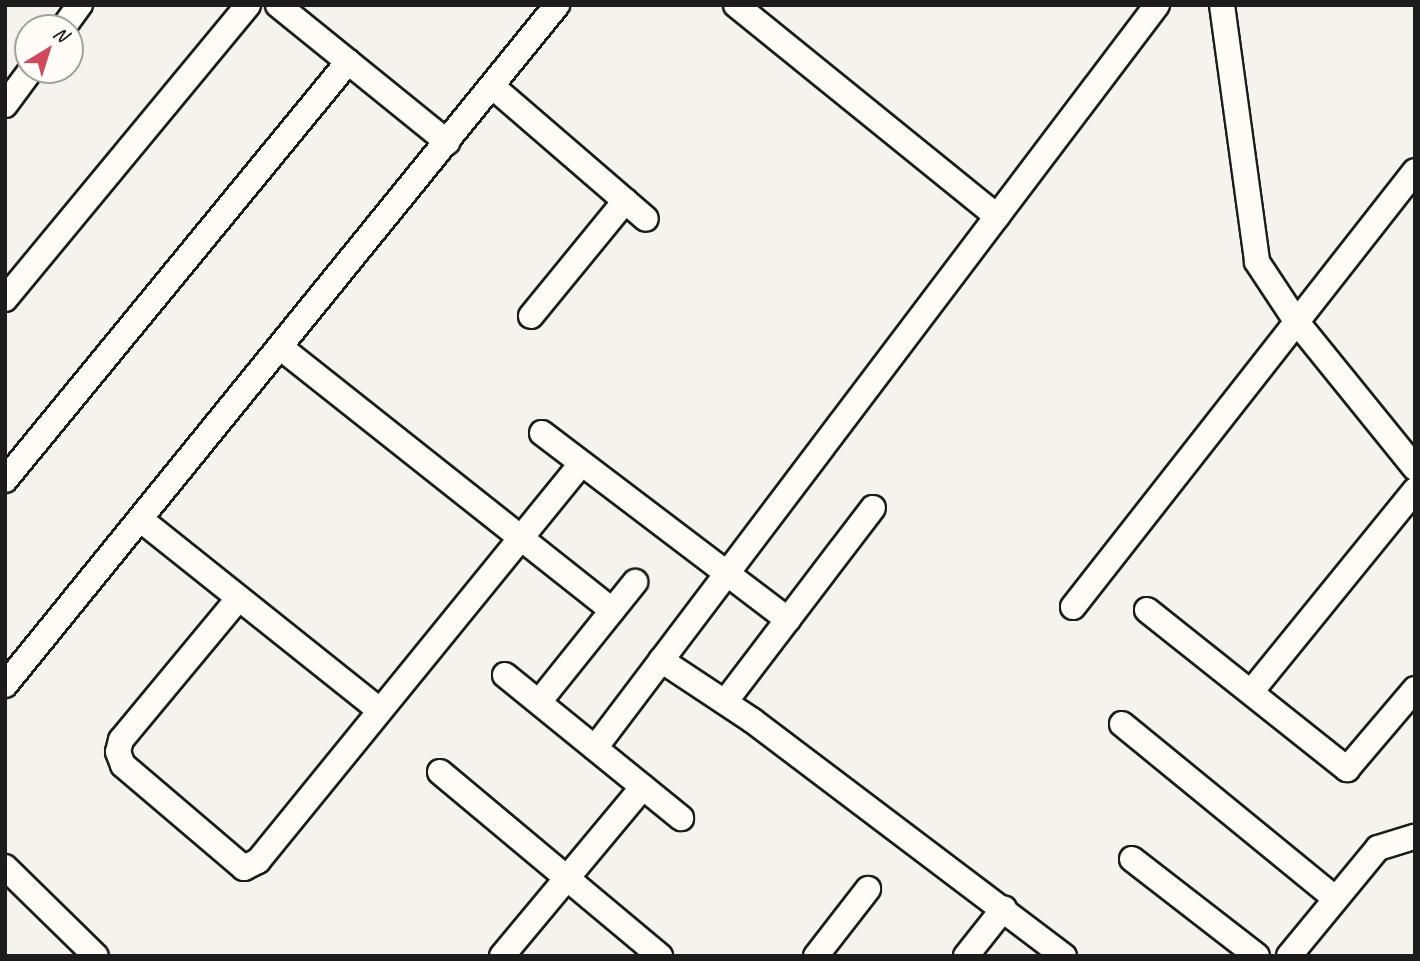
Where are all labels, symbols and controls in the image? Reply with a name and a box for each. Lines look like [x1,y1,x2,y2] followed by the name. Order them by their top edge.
[14,14,84,84] north arrow
[49,21,73,47] text: N

